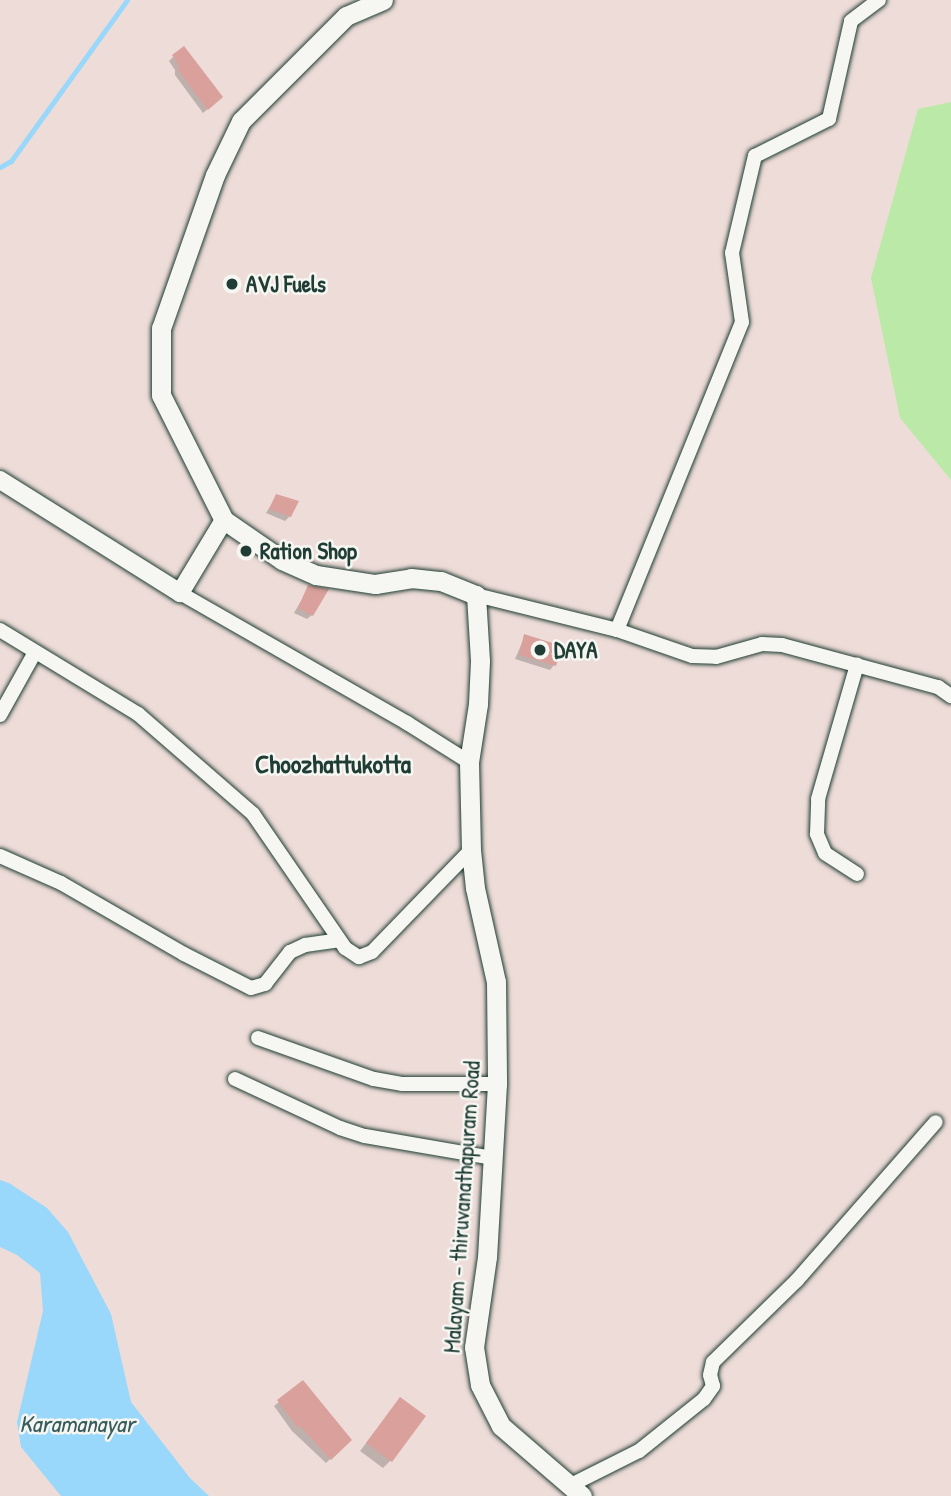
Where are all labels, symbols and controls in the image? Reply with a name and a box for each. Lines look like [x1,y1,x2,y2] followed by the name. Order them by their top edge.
[246,270,326,298] place label: AVJ Fuels
[224,276,240,292] marker: AVJ Fuels
[260,537,357,565] place label: Ration Shop
[238,543,254,559] marker: Ration Shop
[554,636,598,664] place label: DAYA
[532,642,548,658] marker: DAYA
[255,748,411,780] district label: Choozhattukotta
[438,1060,486,1354] street label: Malayam - thiruvanathapuram Road
[19,1410,135,1438] water label: Karamanayar

